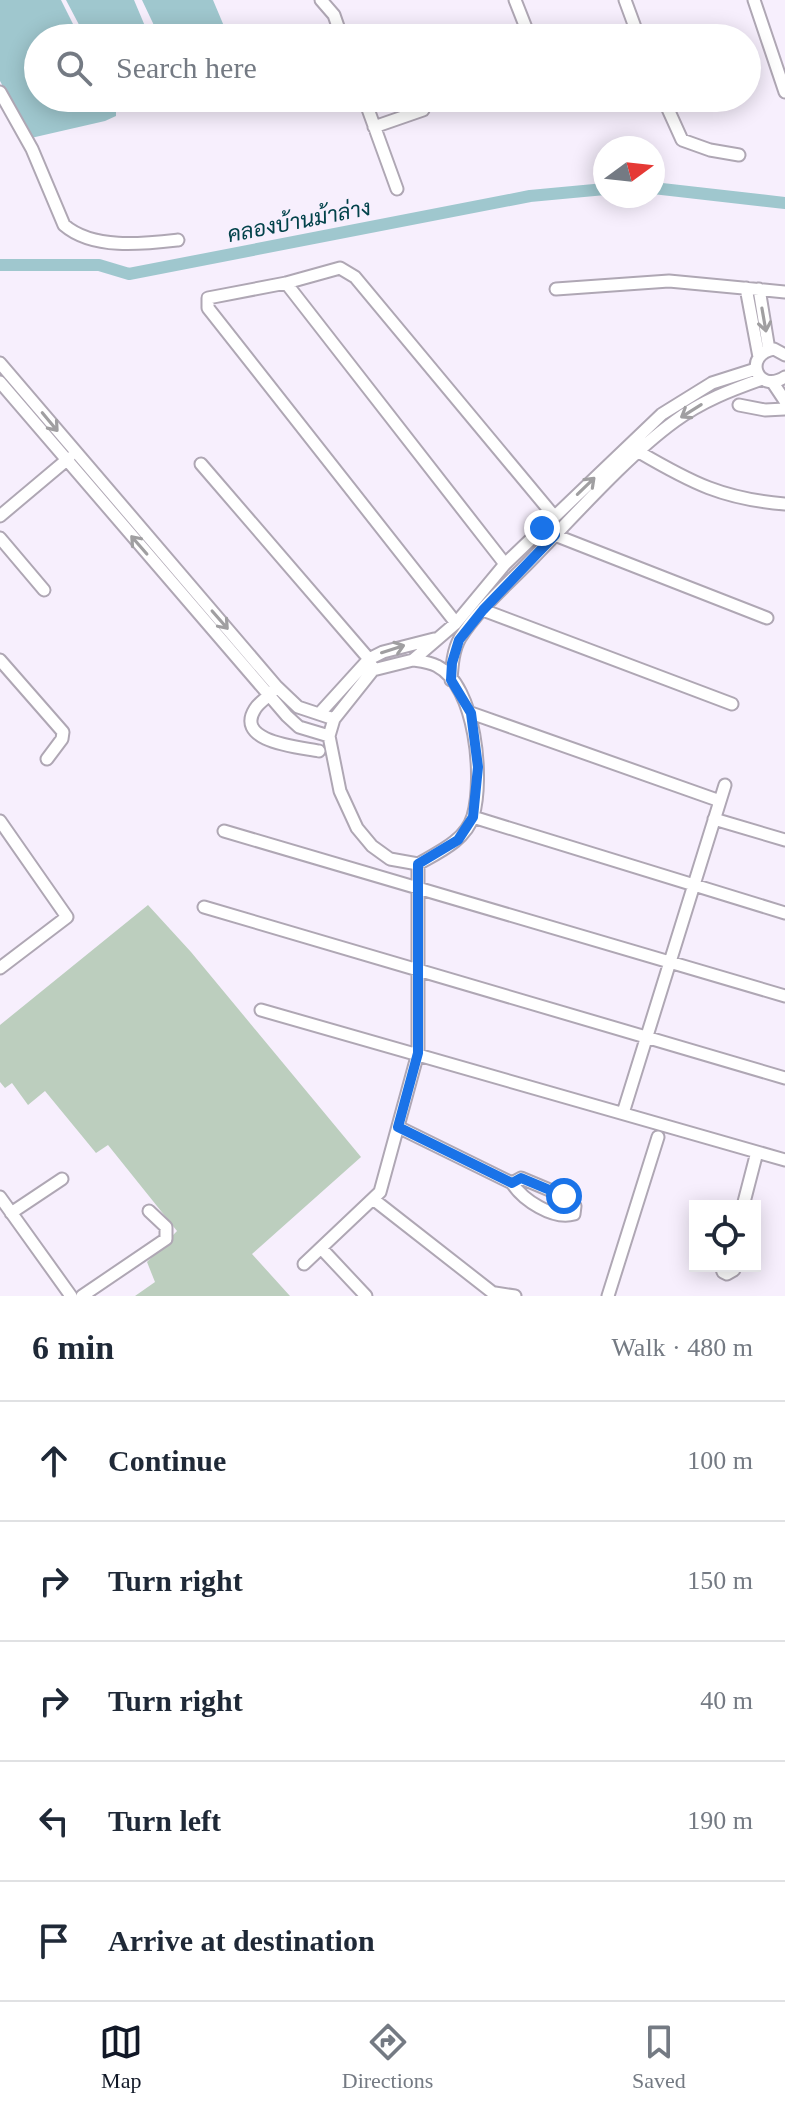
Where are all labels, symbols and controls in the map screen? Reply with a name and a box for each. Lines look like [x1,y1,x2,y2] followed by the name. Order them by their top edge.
[24,24,761,112] search box
[52,46,96,90] icon: search
[116,51,257,84] text: Search here
[593,136,665,208] north arrow
[225,194,373,247] water label: คลองบ้านม้าล่าง
[757,306,772,332] one-way arrow
[681,402,703,419] one-way arrow
[41,412,59,432] one-way arrow
[576,477,595,496] one-way arrow
[524,510,560,546] route end
[130,535,148,555] one-way arrow
[210,609,228,630] one-way arrow
[380,641,405,655] one-way arrow
[546,1178,582,1214] route start
[689,1200,761,1272] map controls
[689,1200,761,1272] button: locate
[32,1329,114,1366] text: 6 min
[611,1333,753,1362] text: Walk · 480 m
[32,1439,76,1483] icon: ahead
[108,1444,226,1477] text: Continue
[687,1446,753,1475] text: 100 m
[32,1559,76,1603] icon: right
[108,1564,243,1597] text: Turn right
[687,1566,753,1595] text: 150 m
[32,1679,76,1723] icon: right
[108,1684,243,1717] text: Turn right
[700,1686,753,1715] text: 40 m
[32,1799,76,1843] icon: left
[108,1804,221,1837] text: Turn left
[687,1806,753,1835] text: 190 m
[32,1919,76,1963] icon: arrive
[108,1924,375,1957] text: Arrive at destination
[99,2020,143,2094] tab: Map
[342,2020,433,2094] tab: Directions
[632,2020,686,2094] tab: Saved

